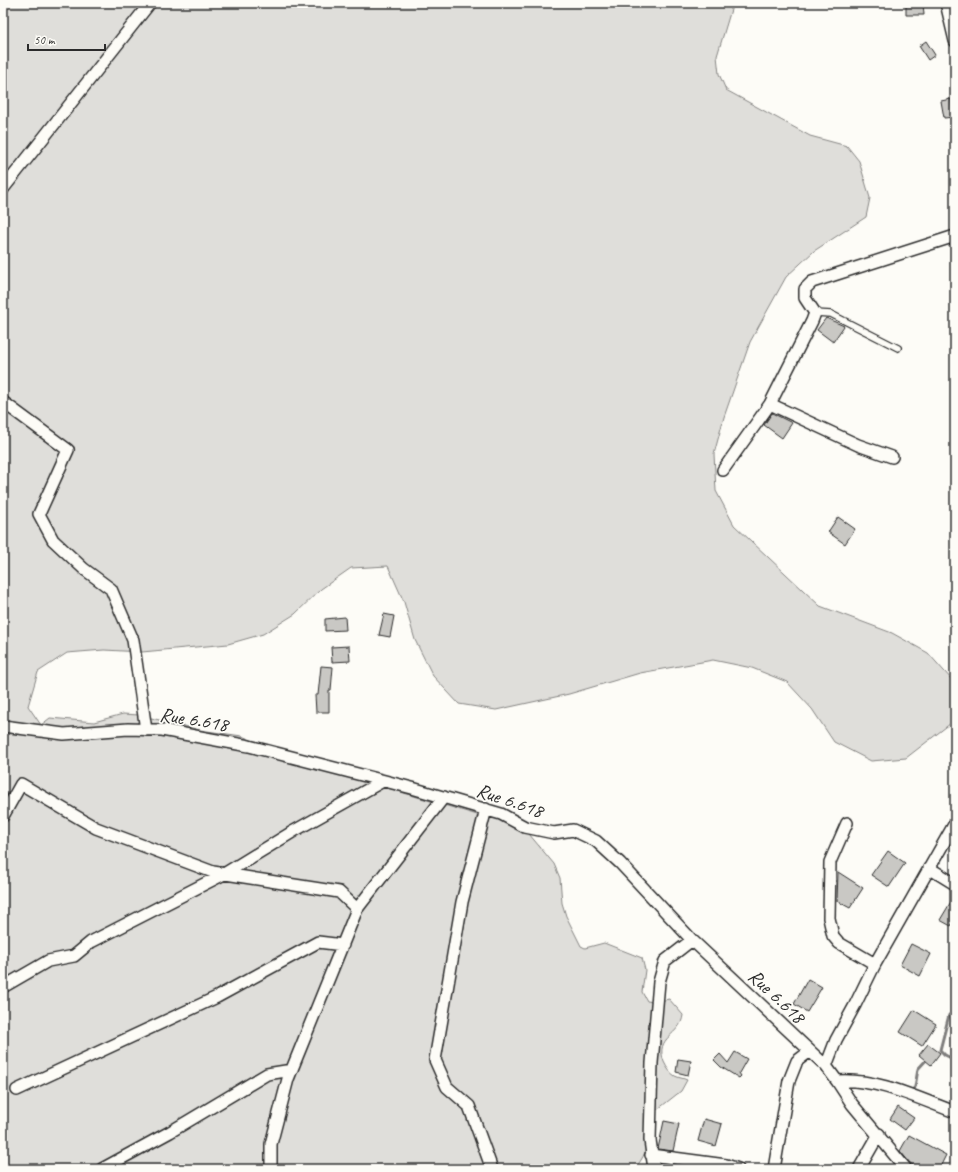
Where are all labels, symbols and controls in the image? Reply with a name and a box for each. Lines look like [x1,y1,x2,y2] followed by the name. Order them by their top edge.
[28,26,105,52] scale bar
[34,32,56,48] text: 50 m
[158,702,232,738] street label: Rue 6.618
[473,777,548,824] street label: Rue 6.618
[743,964,812,1030] street label: Rue 6.618

